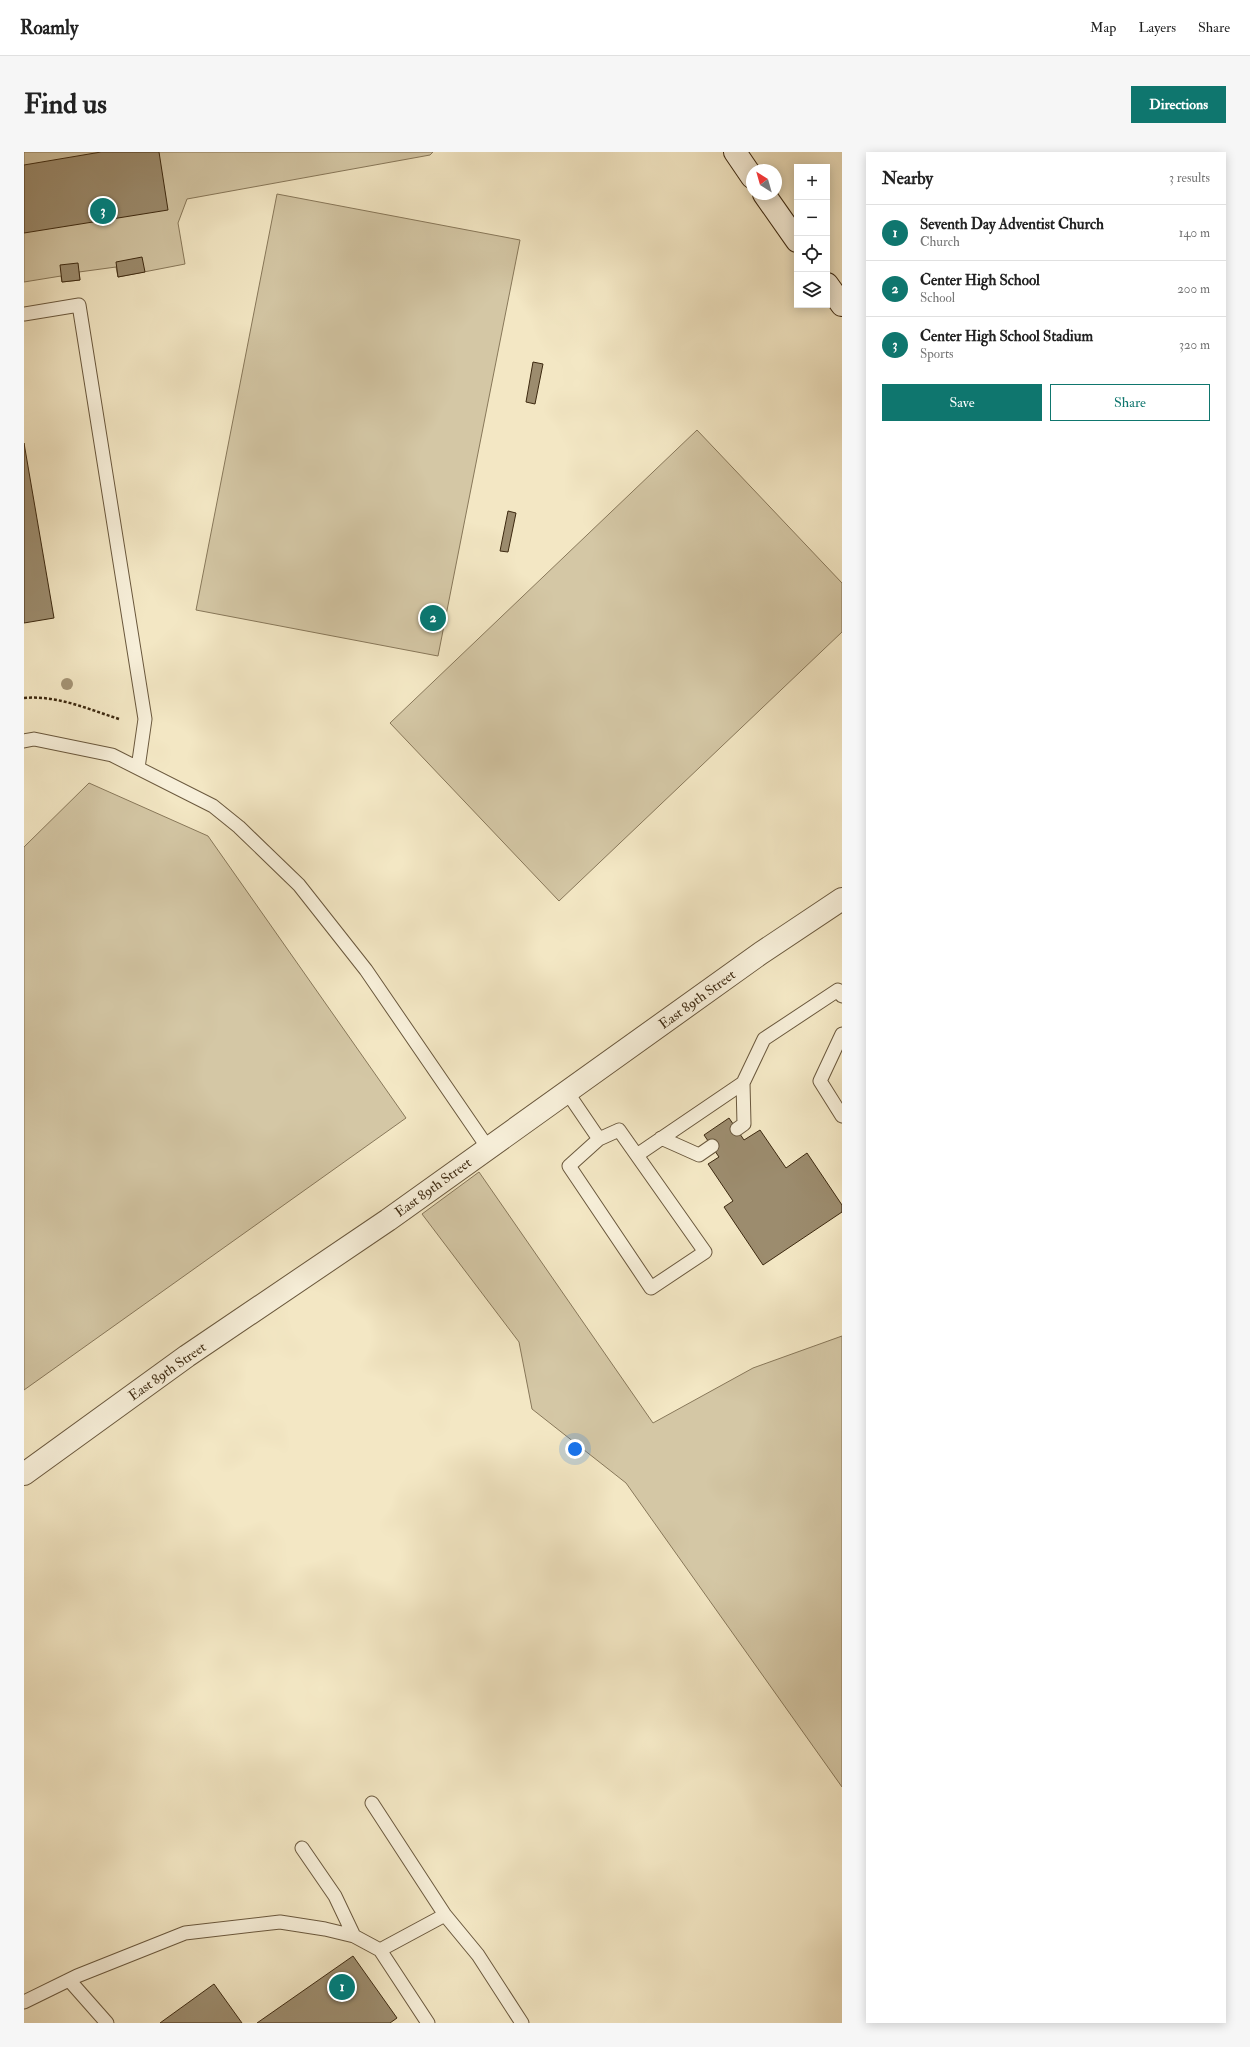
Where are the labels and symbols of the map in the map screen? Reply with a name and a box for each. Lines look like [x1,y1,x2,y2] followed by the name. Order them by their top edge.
[746,164,782,200] north arrow
[90,196,116,226] pin: 3
[420,603,446,633] pin: 2
[656,966,739,1033] street label: East 89th Street
[392,1154,475,1221] street label: East 89th Street
[125,1338,210,1404] street label: East 89th Street
[565,1439,585,1459] your location
[329,1972,355,2002] pin: 1

